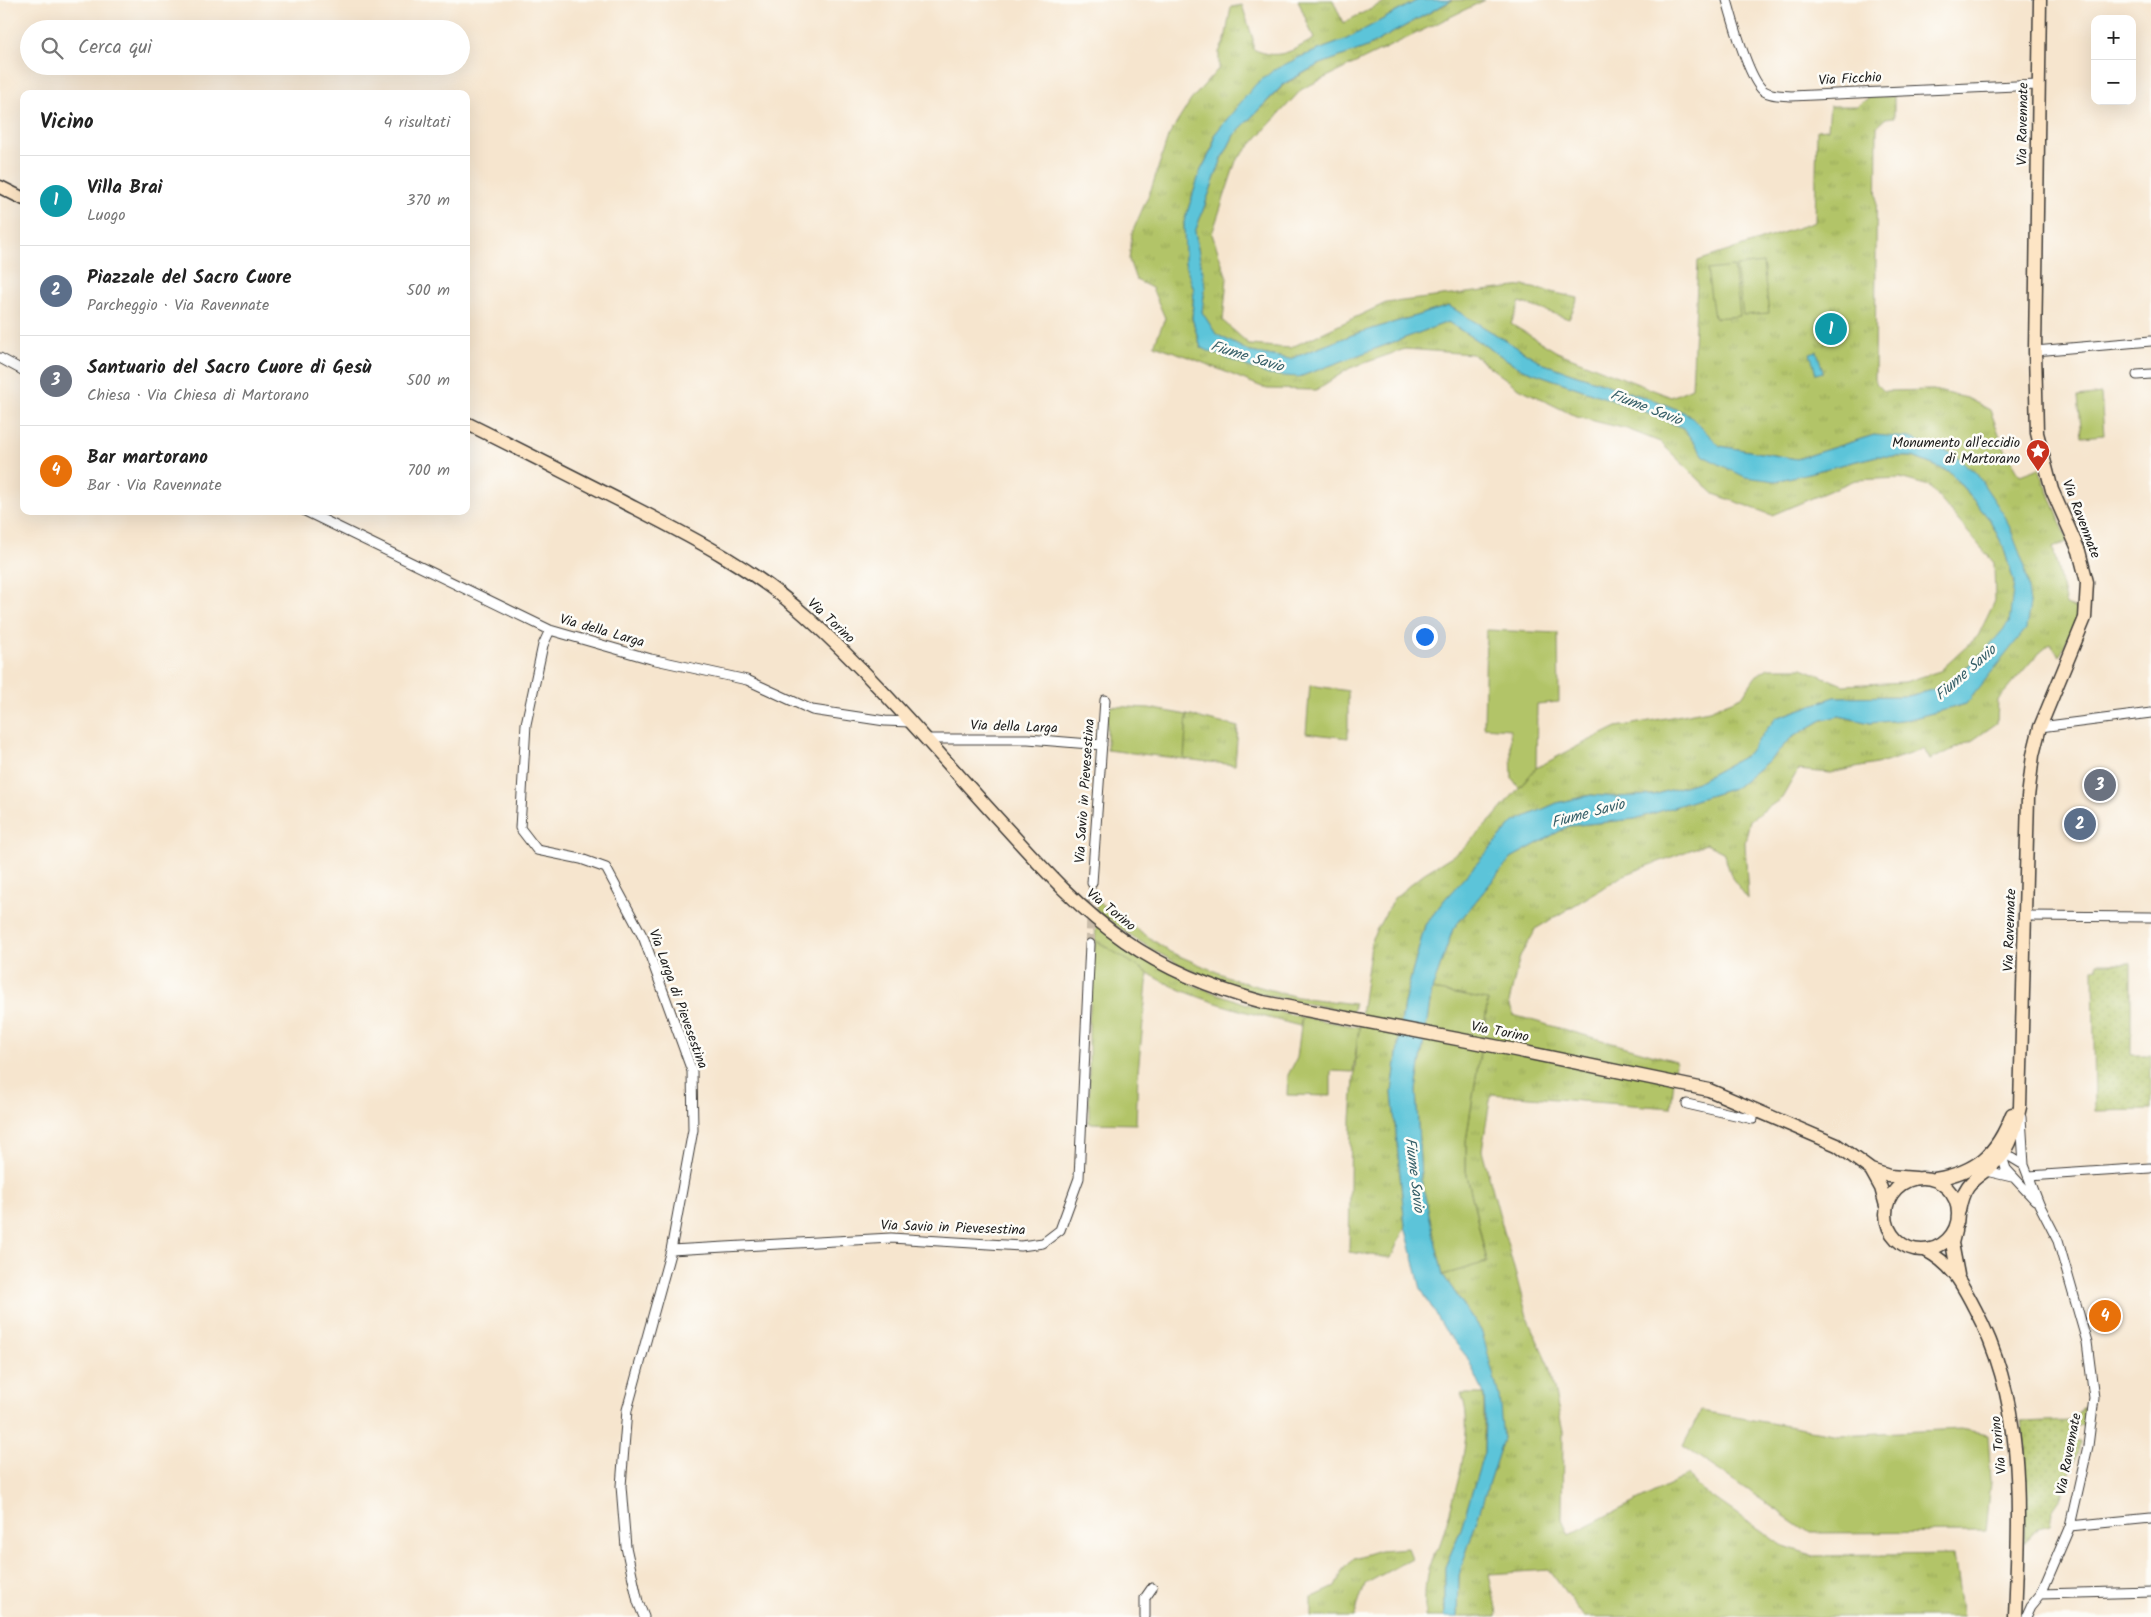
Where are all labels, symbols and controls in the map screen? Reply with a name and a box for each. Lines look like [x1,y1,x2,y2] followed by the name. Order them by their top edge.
[2091,15,2136,105] map controls
[2091,15,2136,60] button: +
[20,20,470,75] search box
[78,33,152,63] text: Cerca qui
[38,34,66,62] icon: search
[2091,60,2136,105] button: −
[1818,66,1882,92] street label: Via Ficchio
[2011,82,2035,166] street label: Via Ravennate
[40,106,94,139] text: Vicino
[384,110,450,135] text: 4 risultati
[87,173,163,203] text: Villa Brai
[54,188,58,213] text: 1
[406,188,450,213] text: 370 m
[87,203,126,228] text: Luogo
[87,263,292,293] text: Piazzale del Sacro Cuore
[51,278,61,303] text: 2
[406,278,450,303] text: 500 m
[87,293,269,318] text: Parcheggio · Via Ravennate
[1815,310,1847,348] pin: 1
[1208,335,1288,380] water label: Fiume Savio
[87,353,371,383] text: Santuario del Sacro Cuore di Gesù
[52,368,60,393] text: 3
[406,368,450,393] text: 500 m
[87,383,309,408] text: Chiesa · Via Chiesa di Martorano
[1607,383,1686,433] water label: Fiume Savio
[1892,432,2020,470] place label: Monumento all'eccidio di Martorano
[2025,438,2051,472] place icon: Monumento all'eccidio di Martorano
[87,443,208,473] text: Bar martorano
[52,458,60,483] text: 4
[407,458,450,483] text: 700 m
[87,473,222,498] text: Bar · Via Ravennate
[2056,476,2106,562] street label: Via Ravennate
[802,593,860,649] street label: Via Torino
[557,608,647,654] street label: Via della Larga
[1412,624,1438,650] your location
[1930,639,2003,707] water label: Fiume Savio
[970,714,1058,740] street label: Via della Larga
[1069,718,1101,864] street label: Via Savio in Pievesestina
[2084,766,2116,804] pin: 3
[1549,792,1629,835] water label: Fiume Savio
[2064,805,2096,843] pin: 2
[1081,883,1141,937] street label: Via Torino
[1998,887,2022,972] street label: Via Ravennate
[643,926,713,1072] street label: Via Larga di Pievesestina
[1469,1016,1531,1048] street label: Via Torino
[1398,1136,1431,1215] water label: Fiume Savio
[880,1214,1026,1242] street label: Via Savio in Pievesestina
[2089,1297,2121,1335] pin: 4
[2050,1410,2088,1497] street label: Via Ravennate
[1985,1415,2013,1475] street label: Via Torino

